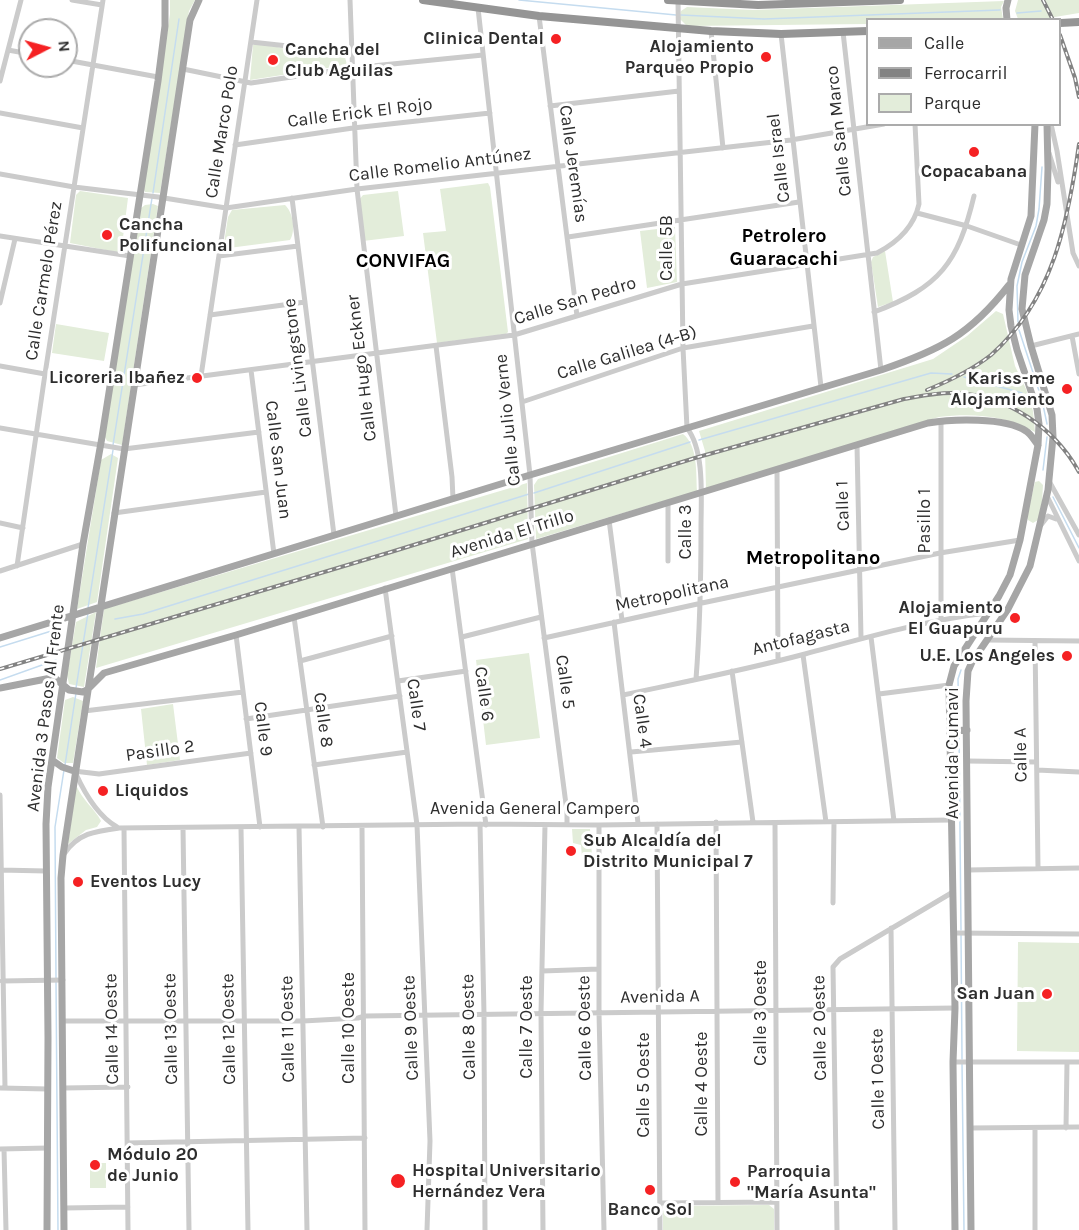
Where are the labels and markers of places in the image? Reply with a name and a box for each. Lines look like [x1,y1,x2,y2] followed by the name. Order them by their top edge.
[423,28,544,50] place label: Clinica Dental
[549,32,563,46] marker: Clinica Dental
[625,36,754,78] place label: Alojamiento Parqueo Propio
[285,39,393,82] place label: Cancha del Club Aguilas
[759,50,773,64] marker: Alojamiento Parqueo Propio
[266,53,280,67] marker: Cancha del Club Aguilas
[967,145,981,159] marker: Copacabana
[921,161,1027,183] place label: Copacabana
[119,214,233,256] place label: Cancha Polifuncional
[100,228,114,242] marker: Cancha Polifuncional
[49,367,185,389] place label: Licoreria Ibañez
[950,368,1055,410] place label: Kariss-me Alojamiento
[190,371,204,385] marker: Licoreria Ibañez
[1060,382,1074,396] marker: Kariss-me Alojamiento
[898,597,1003,640] place label: Alojamiento El Guapuru
[1008,611,1022,625] marker: Alojamiento El Guapuru
[920,645,1055,667] place label: U.E. Los Angeles
[1060,649,1074,663] marker: U.E. Los Angeles
[115,780,189,802] place label: Liquidos
[96,784,110,798] marker: Liquidos
[583,830,753,872] place label: Sub Alcaldía del Distrito Municipal 7
[564,844,578,858] marker: Sub Alcaldía del Distrito Municipal 7
[90,871,201,893] place label: Eventos Lucy
[71,875,85,889] marker: Eventos Lucy
[956,983,1035,1005] place label: San Juan
[1040,987,1054,1001] marker: San Juan
[107,1144,198,1186] place label: Módulo 20 de Junio
[88,1158,102,1172] marker: Módulo 20 de Junio
[412,1160,601,1202] place label: Hospital Universitario Hernández Vera
[747,1161,876,1204] place label: Parroquia "María Asunta"
[389,1172,407,1190] marker: Hospital Universitario Hernández Vera
[728,1175,742,1189] marker: Parroquia "María Asunta"
[643,1183,657,1197] marker: Banco Sol
[608,1199,692,1221] place label: Banco Sol

